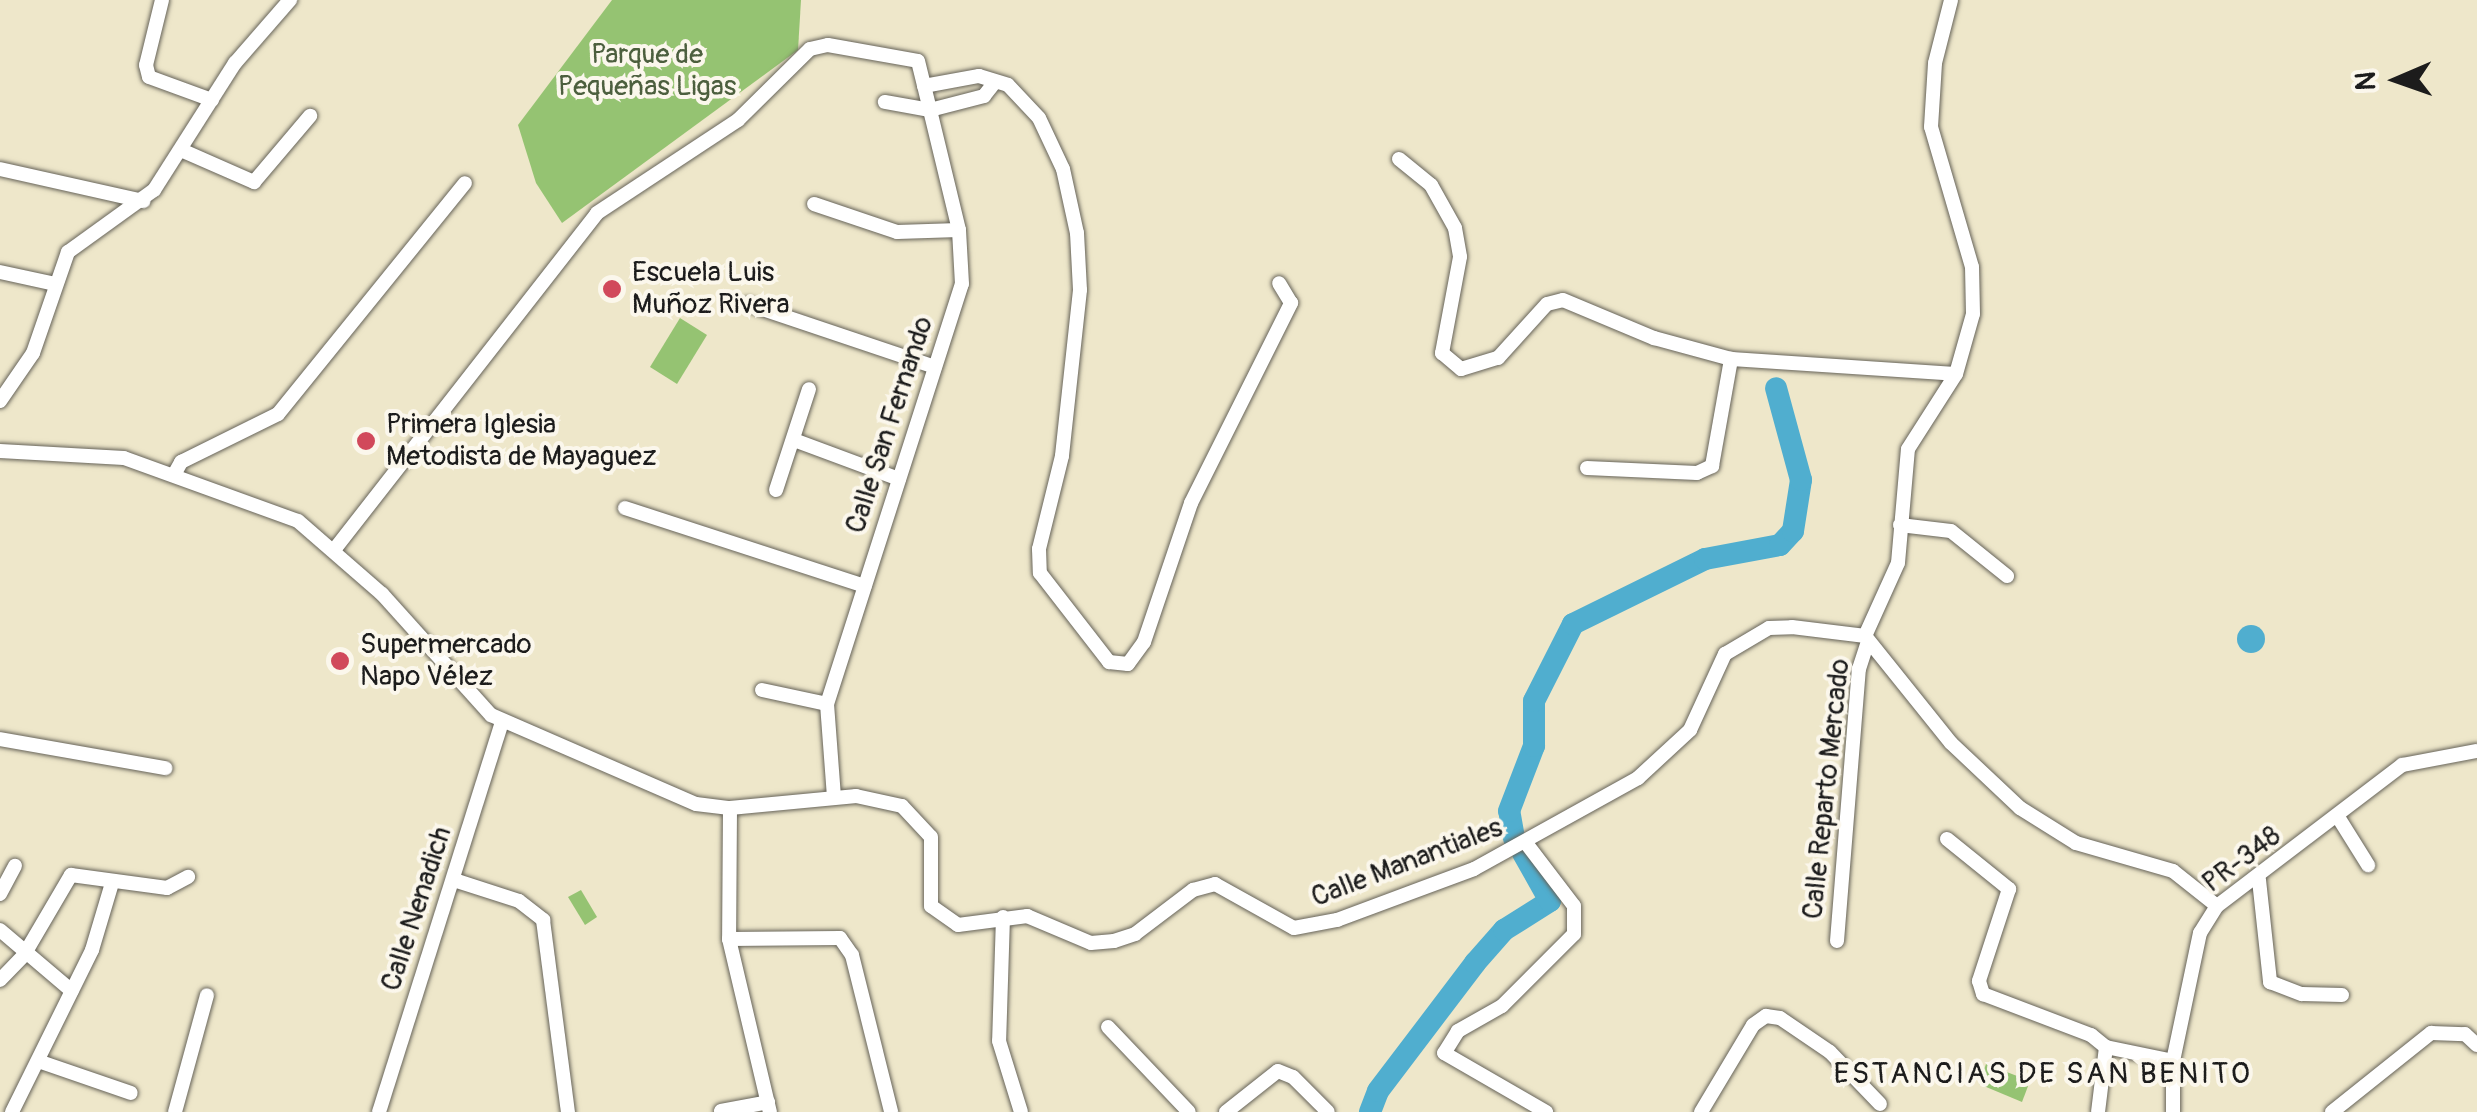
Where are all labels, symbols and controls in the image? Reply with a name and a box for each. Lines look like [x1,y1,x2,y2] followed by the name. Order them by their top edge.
[2347,30,2447,130] north arrow
[558,38,736,104] park label: Parque de Pequeñas Ligas
[2349,71,2384,91] text: N
[632,256,790,322] place label: Escuela Luis Muñoz Rivera
[601,278,623,300] marker: Escuela Luis Muñoz Rivera
[839,312,941,538] street label: Calle San Fernando
[386,408,657,474] place label: Primera Iglesia Metodista de Mayaguez
[355,430,377,452] marker: Primera Iglesia Metodista de Mayaguez
[360,628,532,694] place label: Supermercado Napo Vélez
[329,650,351,672] marker: Supermercado Napo Vélez
[1797,657,1857,921] street label: Calle Reparto Mercado
[1307,811,1507,915] street label: Calle Manantiales
[2196,820,2288,900] street label: PR-348
[375,823,459,995] street label: Calle Nenadich
[1834,1056,2252,1092] district label: ESTANCIAS DE SAN BENITO

